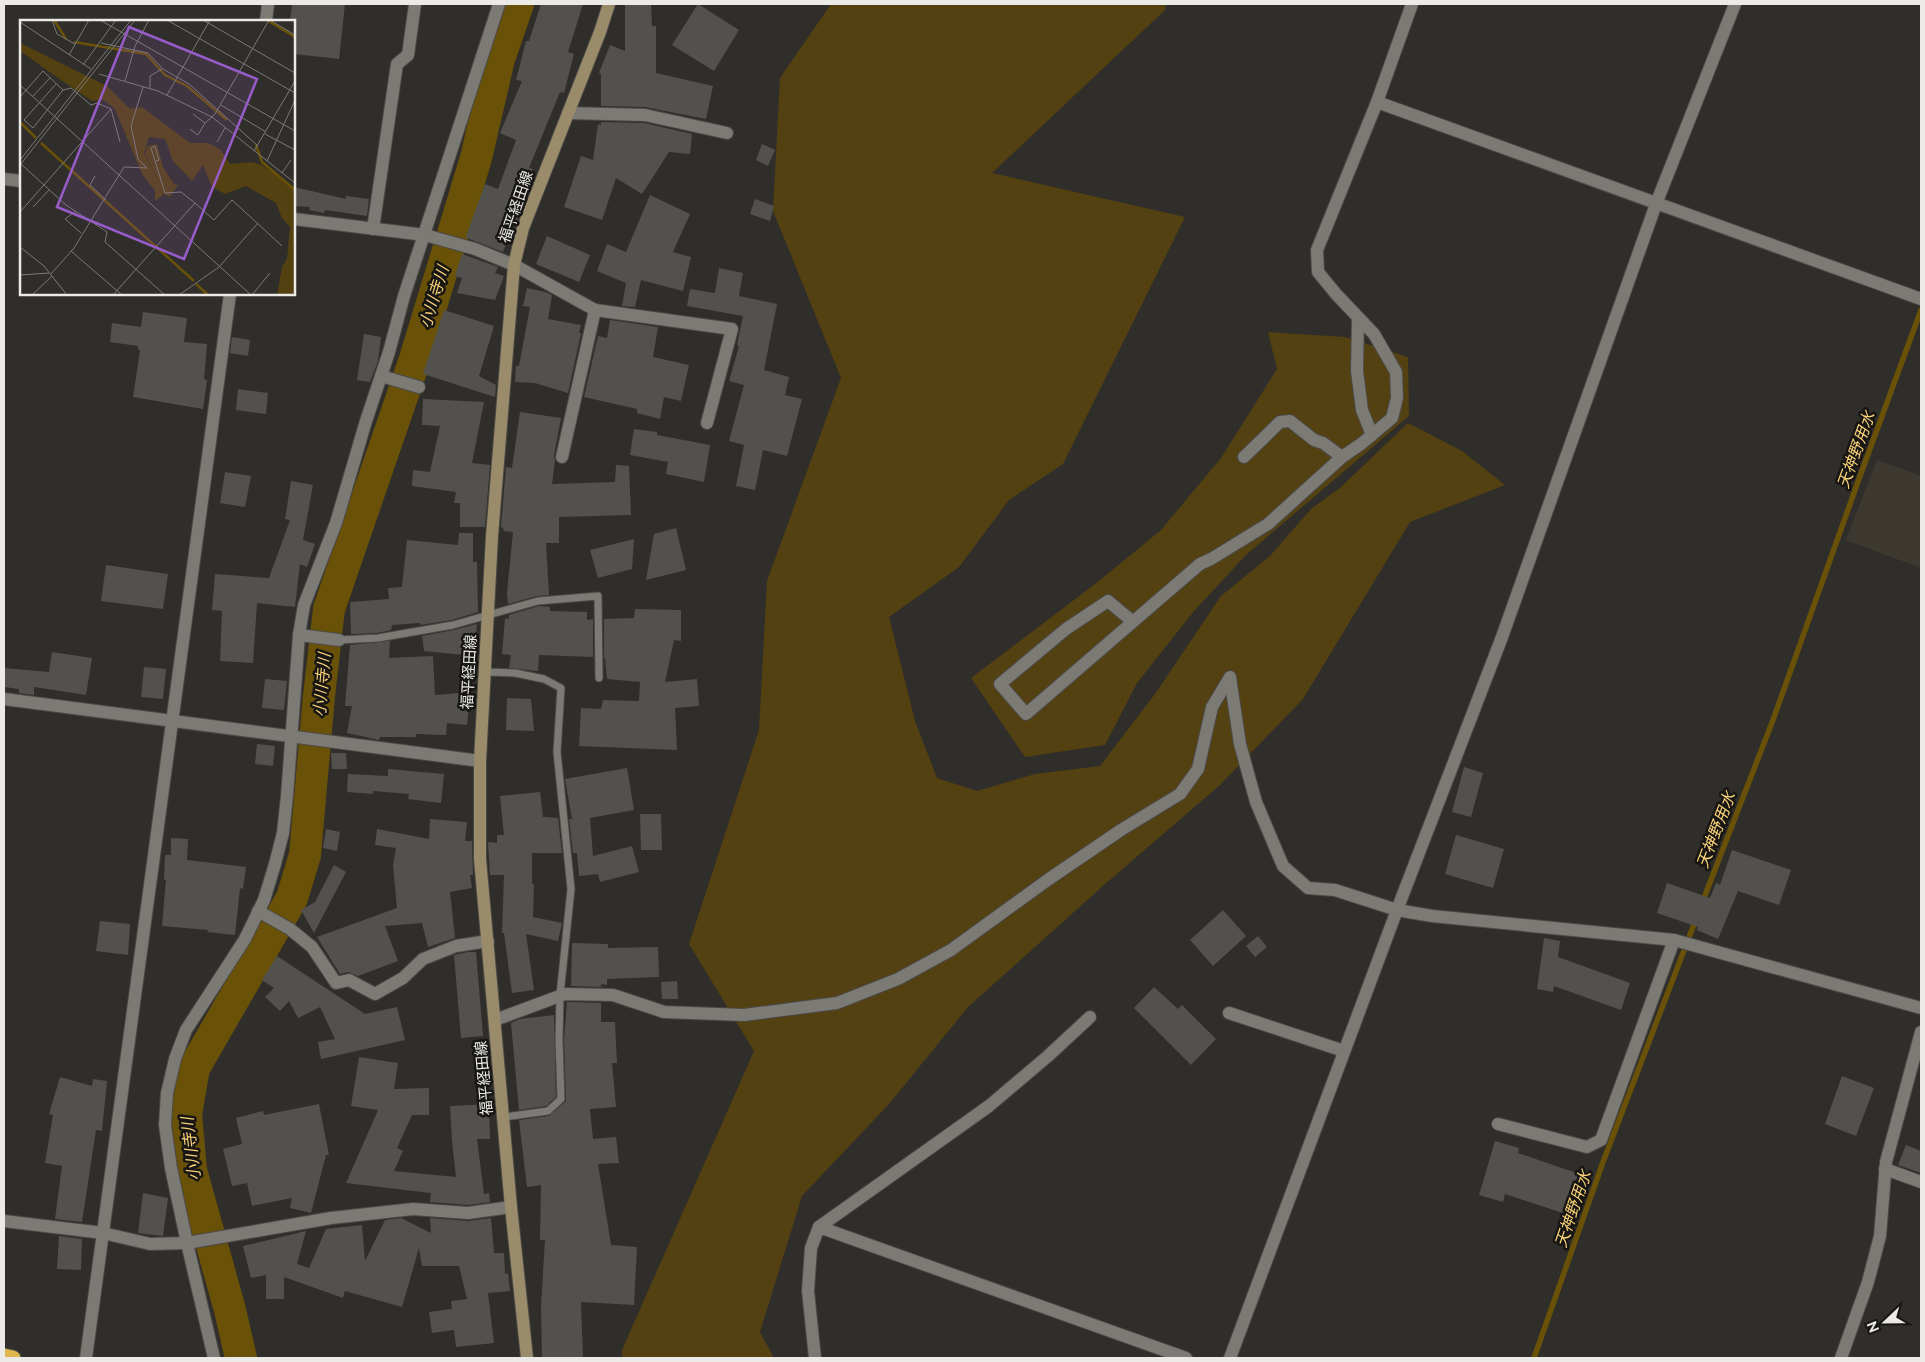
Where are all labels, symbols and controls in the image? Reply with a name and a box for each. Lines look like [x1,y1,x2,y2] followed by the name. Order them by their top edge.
[20,20,295,295] inset map
[495,169,537,245] street label: 福平経田線
[416,262,453,330] water label: 小川寺川
[1833,407,1879,491] water label: 天神野用水
[458,634,480,710] street label: 福平経田線
[310,650,334,718] water label: 小川寺川
[1693,787,1740,871] water label: 天神野用水
[472,1040,496,1116] street label: 福平経田線
[177,1114,204,1182] water label: 小川寺川
[1551,1166,1596,1250] water label: 天神野用水
[1860,1297,1910,1347] north arrow
[1864,1319,1882,1335] text: N

